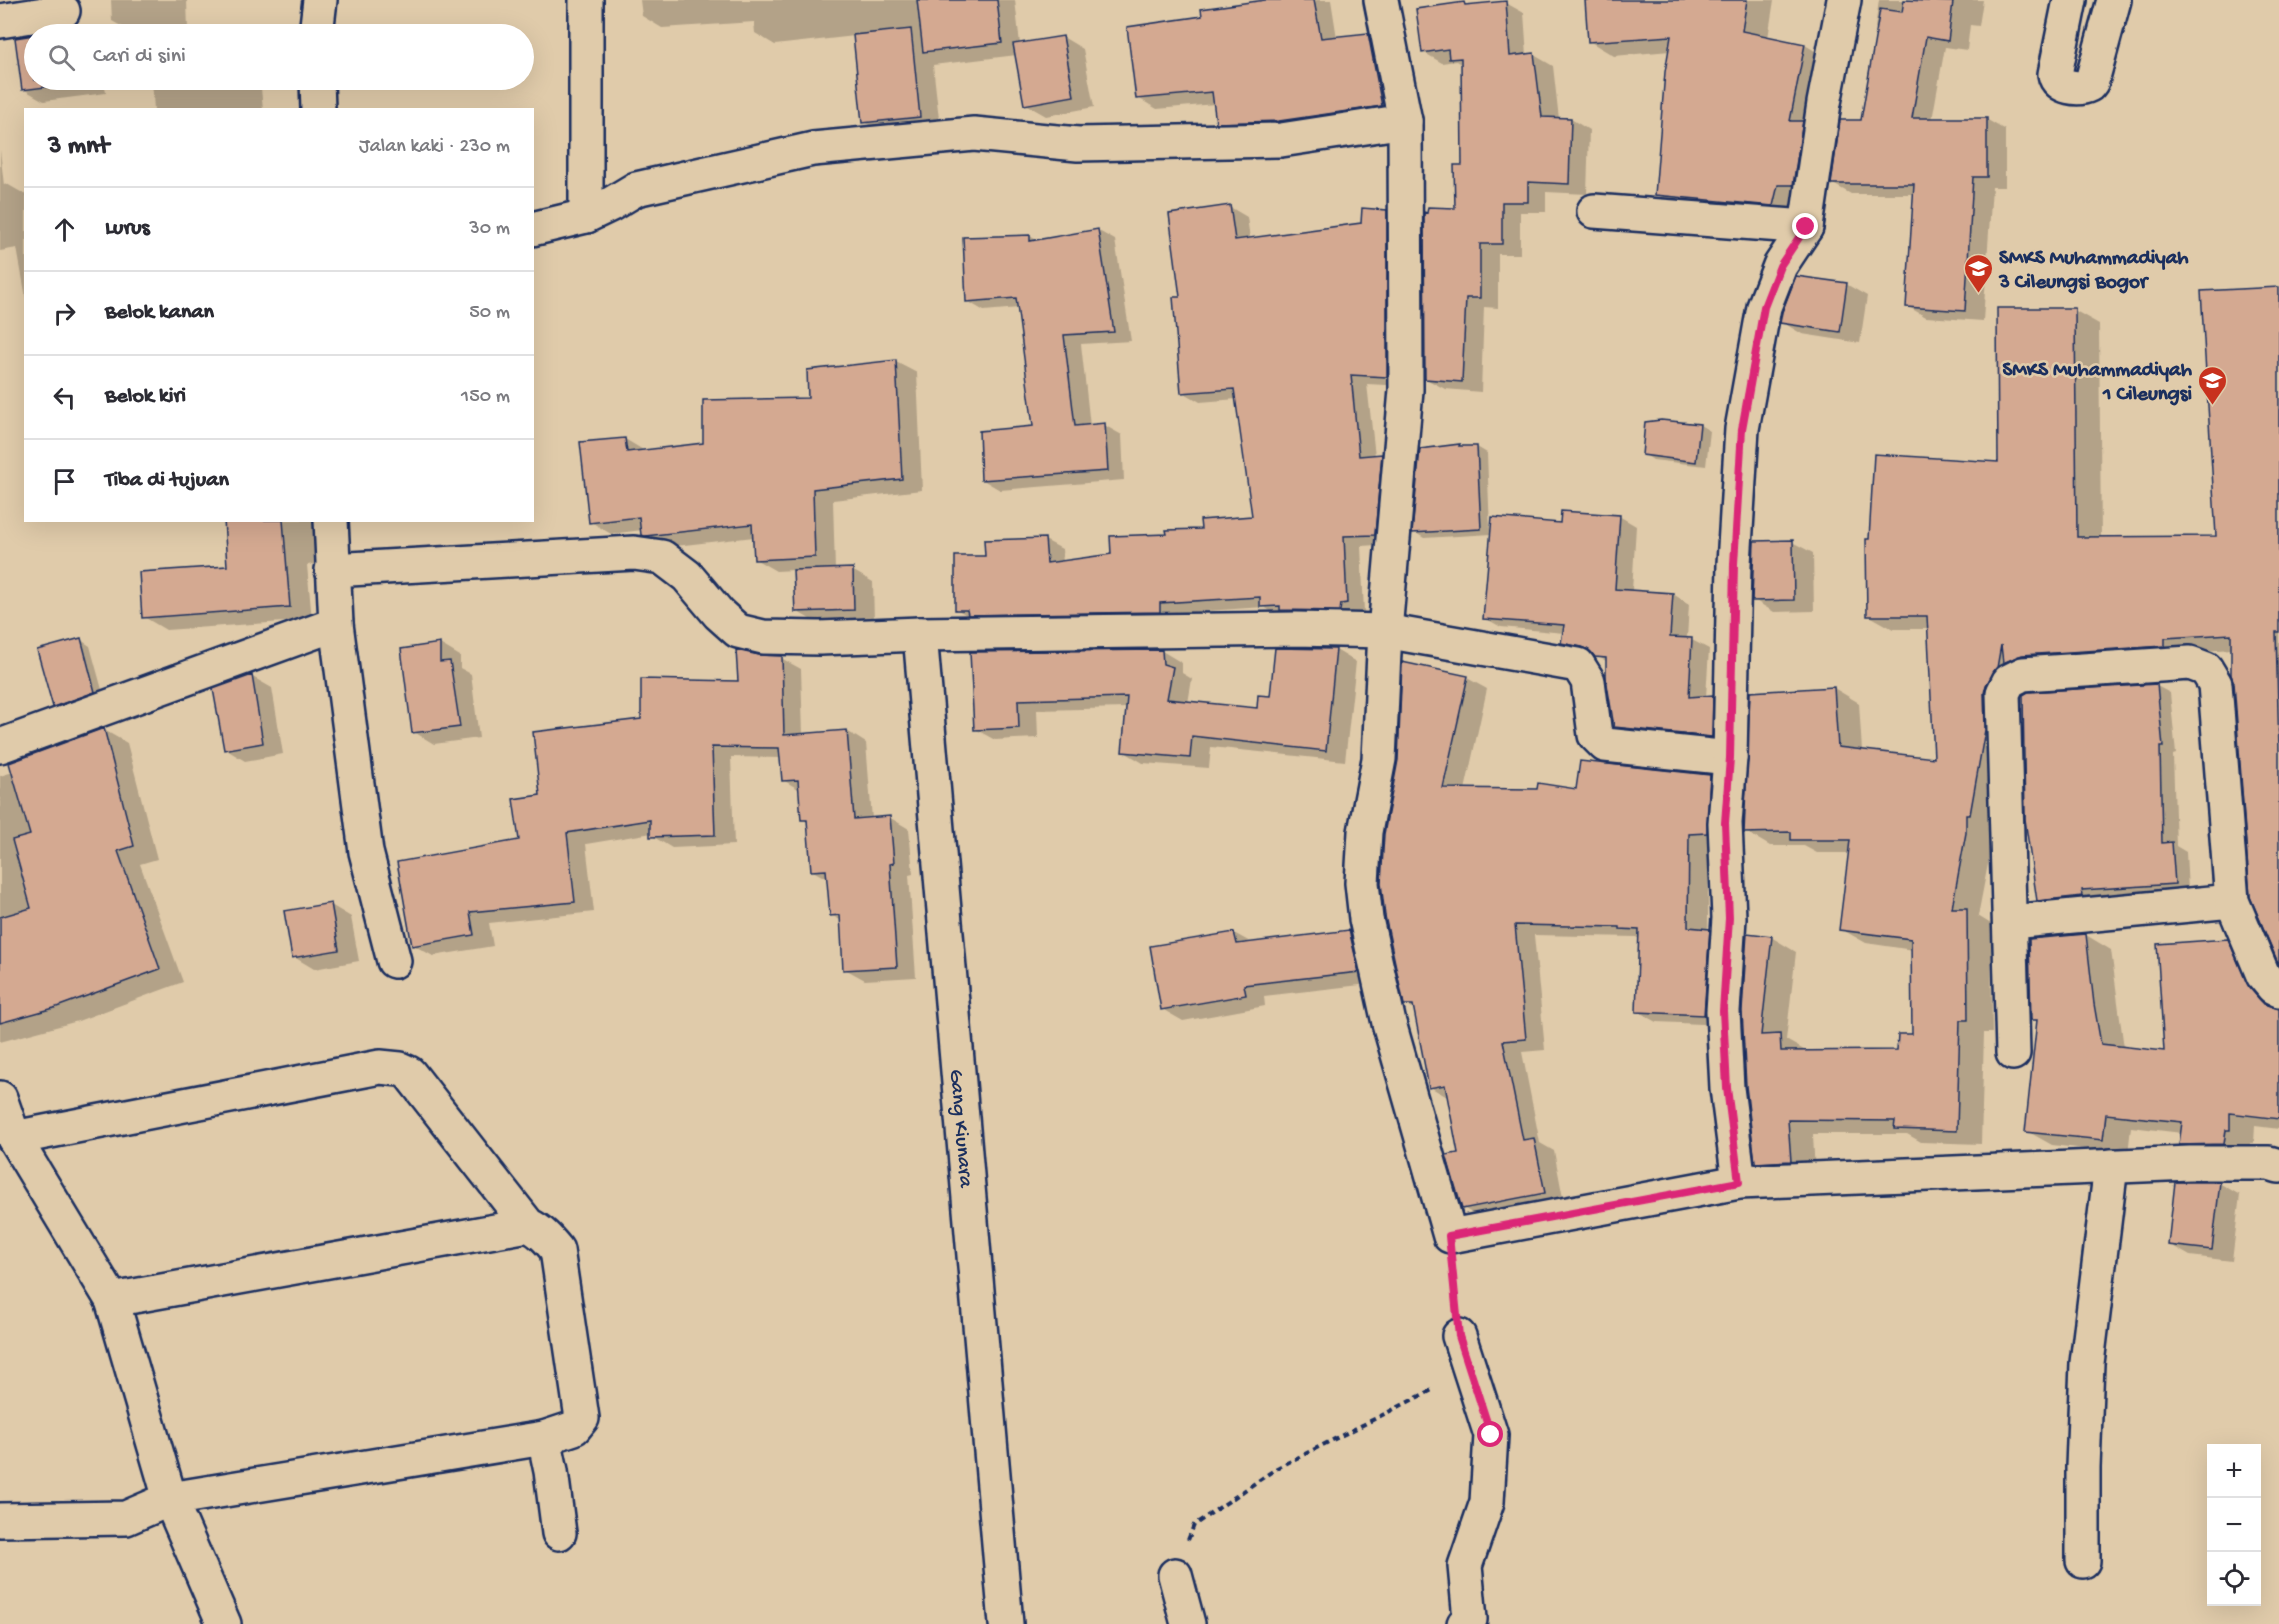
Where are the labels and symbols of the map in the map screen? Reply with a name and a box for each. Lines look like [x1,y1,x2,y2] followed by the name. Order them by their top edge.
[1792,213,1818,239] route end
[1998,247,2189,296] place label: SMKS Muhammadiyah 3 Cileungsi Bogor
[1962,252,1994,294] school or university icon: SMKS Muhammadiyah 3 Cileungsi Bogor
[2002,359,2193,408] place label: SMKS Muhammadiyah 1 Cileungsi
[2197,364,2229,406] school or university icon: SMKS Muhammadiyah 1 Cileungsi
[942,1068,977,1190] street label: Gang Kiunara
[1477,1421,1503,1447] route start

